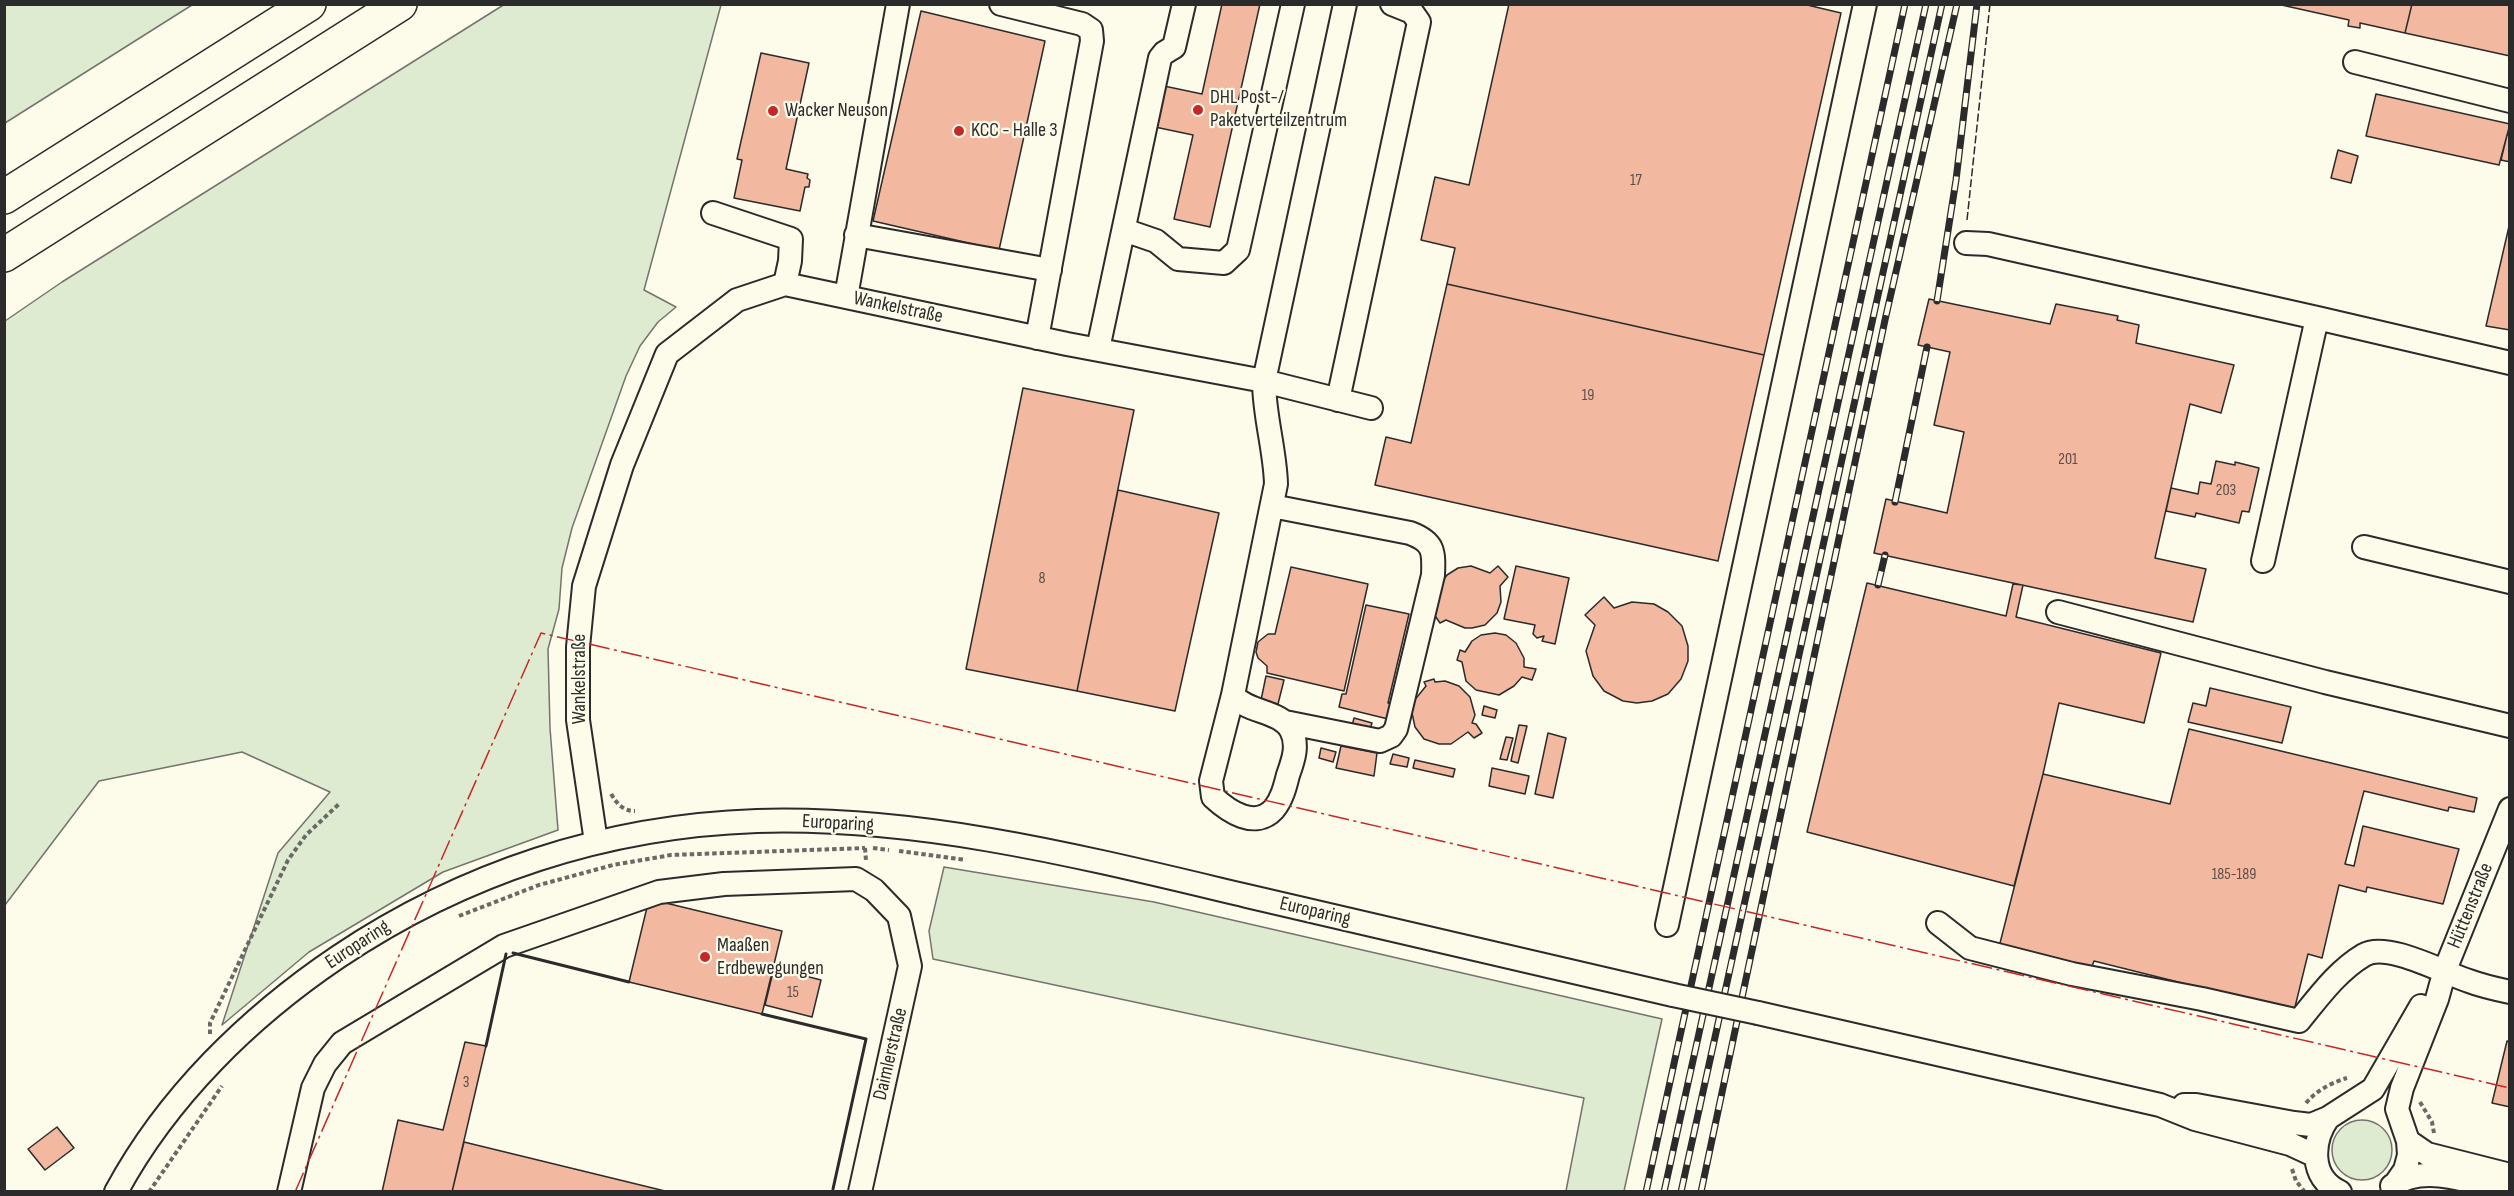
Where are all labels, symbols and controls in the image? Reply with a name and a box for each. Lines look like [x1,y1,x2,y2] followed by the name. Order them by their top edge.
[1210,86,1347,133] place label: DHL Post-/ Paketverteilzentrum
[785,99,888,123] place label: Wacker Neuson
[1191,103,1205,117] marker: DHL Post-/ Paketverteilzentrum
[766,104,780,118] marker: Wacker Neuson
[971,119,1058,143] place label: KCC - Halle 3
[952,124,966,138] marker: KCC - Halle 3
[1630,171,1642,191] house number: 17
[851,287,945,329] street label: Wankelstraße
[1582,386,1594,406] house number: 19
[2058,450,2078,470] house number: 201
[2216,481,2236,501] house number: 203
[1038,569,1046,589] house number: 8
[568,634,592,724] street label: Wankelstraße
[801,810,875,838] street label: Europaring
[2443,860,2499,952] street label: Hüttenstraße
[2212,865,2256,885] house number: 185-189
[1277,892,1353,932] street label: Europaring
[321,915,395,975] street label: Europaring
[717,934,824,981] place label: Maaßen Erdbewegungen
[698,950,712,964] marker: Maaßen Erdbewegungen
[787,983,799,1003] house number: 15
[869,1006,913,1102] street label: Daimlerstraße
[463,1073,469,1093] house number: 3

